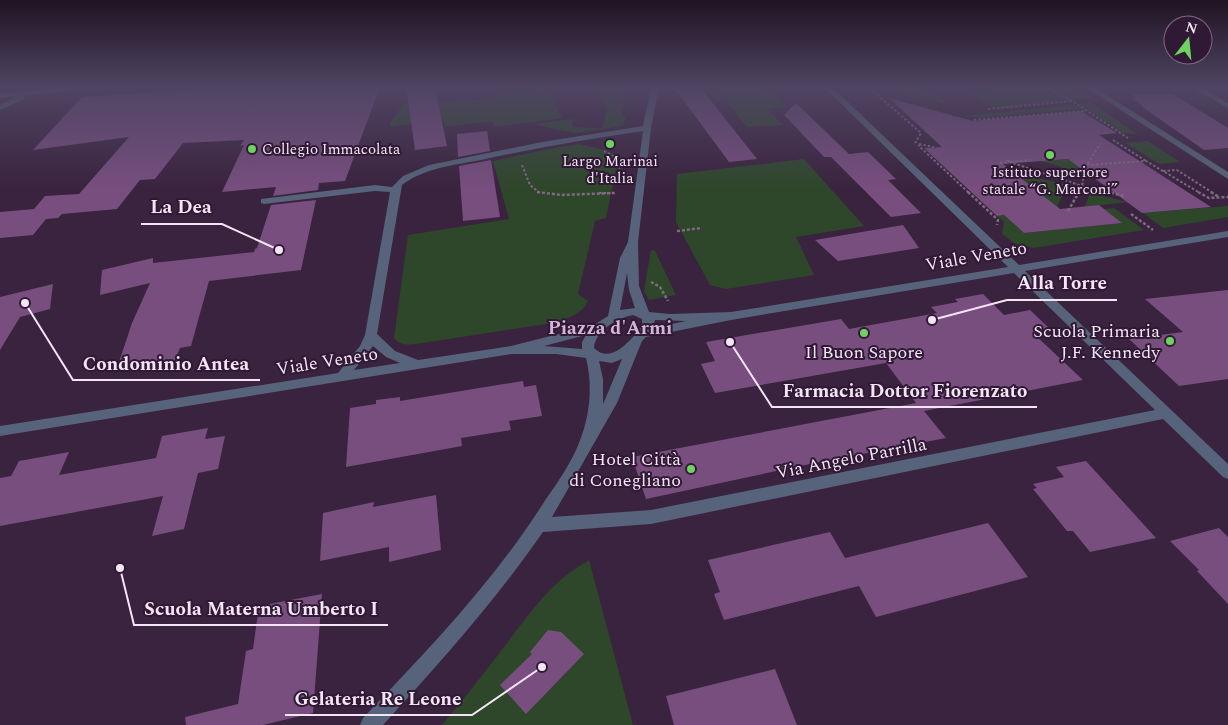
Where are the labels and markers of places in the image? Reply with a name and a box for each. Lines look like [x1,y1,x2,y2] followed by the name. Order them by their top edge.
[262,138,401,161] place label: Collegio Immacolata
[604,138,616,150] marker: Largo Marinai d'Italia
[246,143,258,155] marker: Collegio Immacolata
[1044,149,1056,161] marker: Istituto superiore statale “G. Marconi”
[562,150,658,190] place label: Largo Marinai d'Italia
[982,161,1118,201] place label: Istituto superiore statale “G. Marconi”
[141,190,222,224] callout: La Dea
[1007,266,1117,300] callout: Alla Torre
[1033,318,1161,366] place label: Scuola Primaria J.F. Kennedy
[858,327,870,339] marker: Il Buon Sapore
[1164,335,1176,347] marker: Scuola Primaria J.F. Kennedy
[805,339,923,366] place label: Il Buon Sapore
[73,346,260,380] callout: Condominio Antea
[772,373,1037,407] callout: Farmacia Dottor Fiorenzato
[569,446,681,494] place label: Hotel Città di Conegliano
[685,463,697,475] marker: Hotel Città di Conegliano
[134,591,388,625] callout: Scuola Materna Umberto I
[285,681,472,715] callout: Gelateria Re Leone

